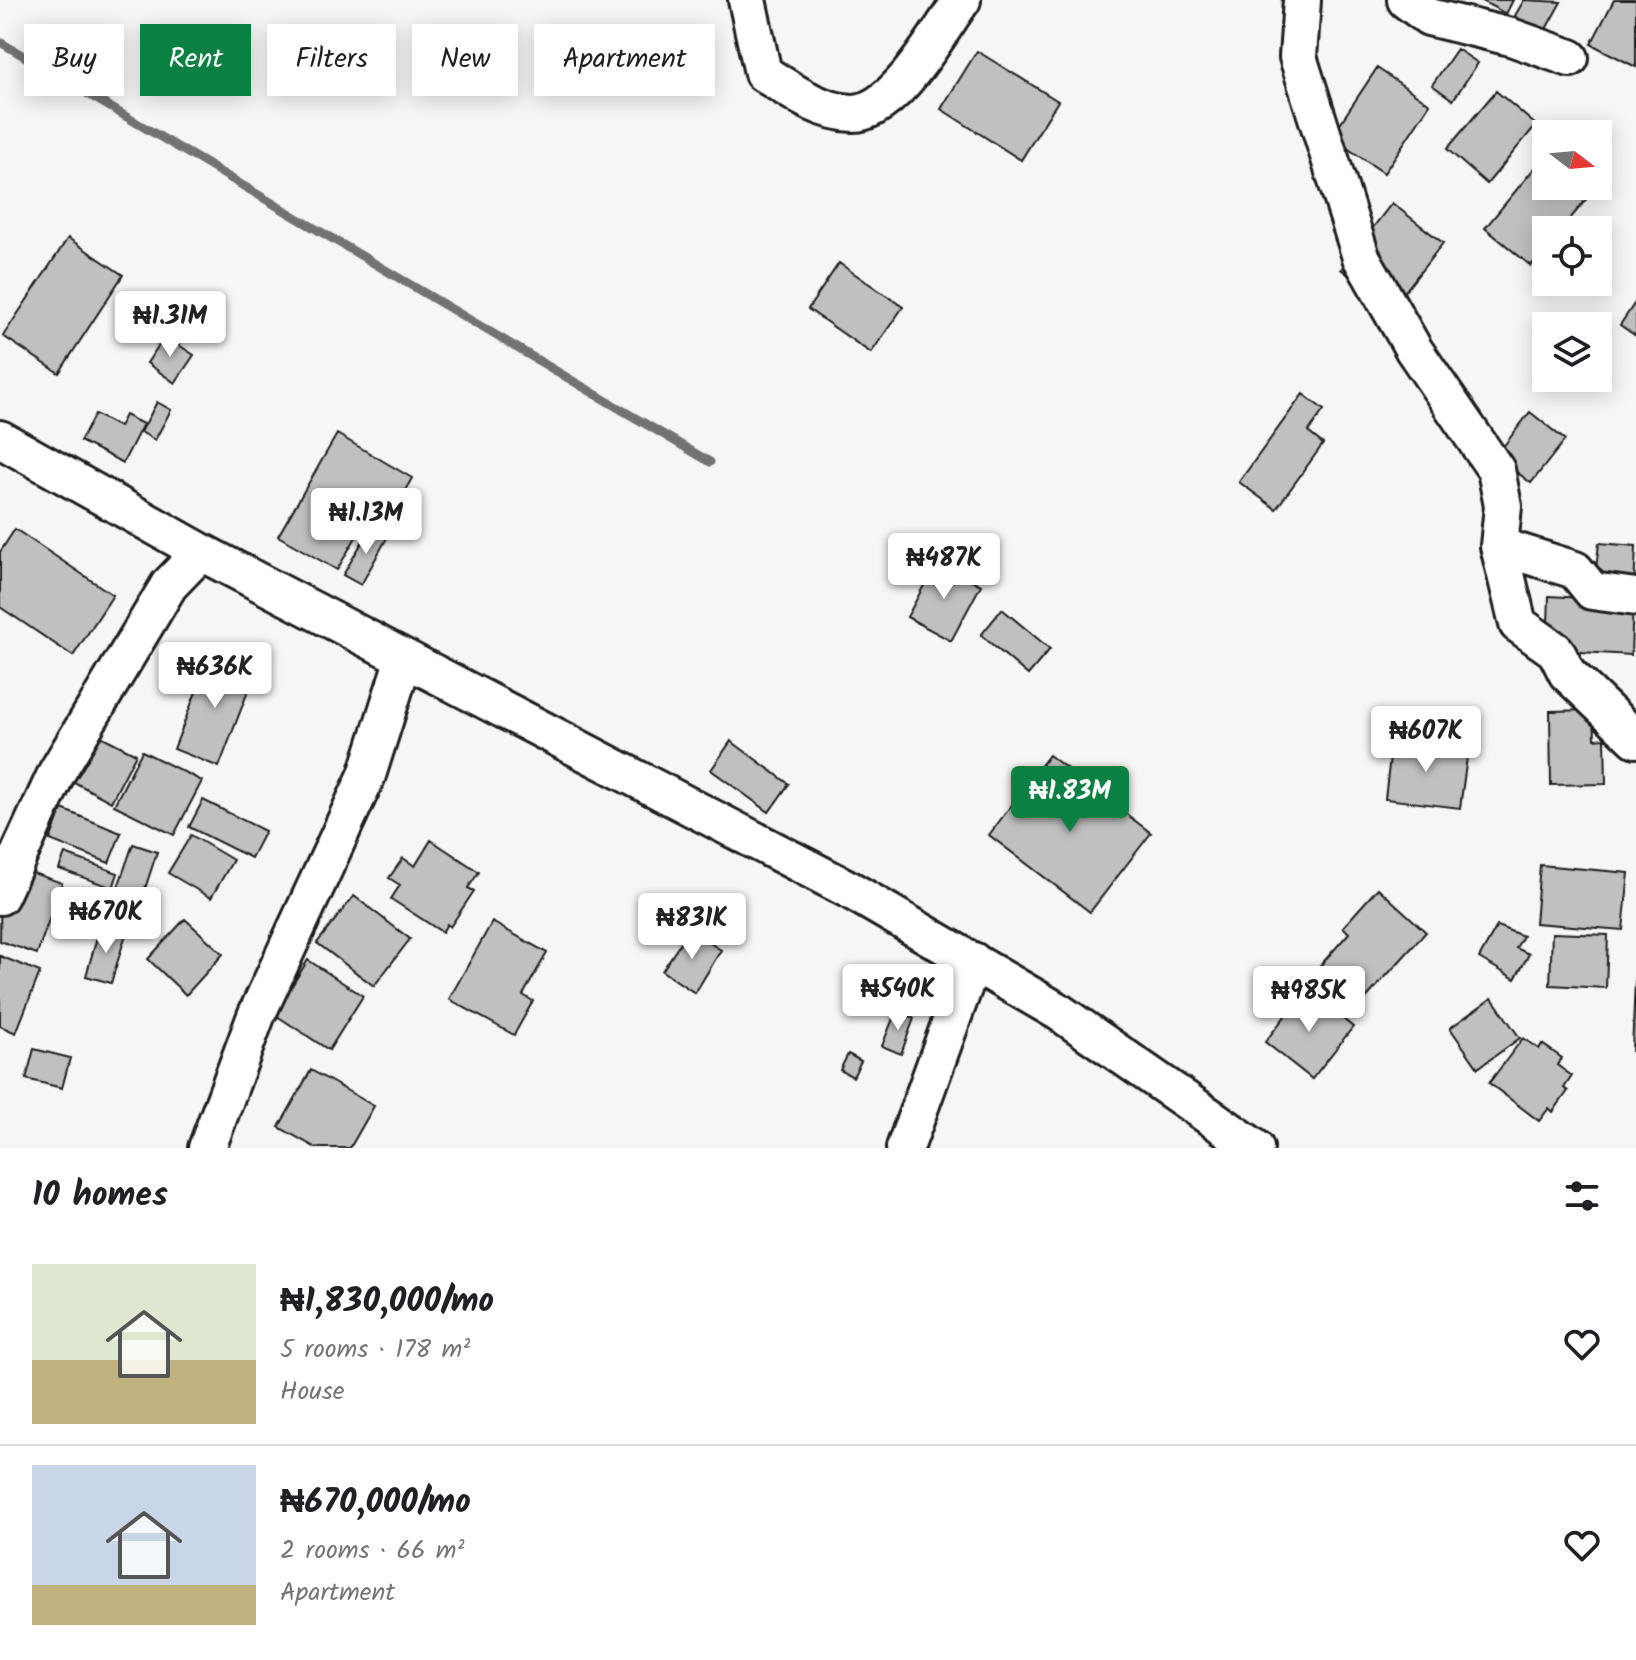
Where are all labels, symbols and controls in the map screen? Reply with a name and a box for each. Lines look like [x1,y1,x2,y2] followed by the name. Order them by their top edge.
[24,24,124,96] chip: Buy
[140,24,251,96] chip: Rent
[267,24,396,96] chip: Filters
[412,24,518,96] chip: New
[534,24,715,96] chip: Apartment
[1532,120,1612,200] north arrow
[1532,120,1612,392] map controls
[1532,216,1612,296] button: locate
[105,291,235,359] pin: ₦1.31M
[133,296,207,338] text: ₦1.31M
[1532,312,1612,392] button: layers
[301,488,431,556] pin: ₦1.13M
[329,493,403,535] text: ₦1.13M
[888,533,1000,601] pin: ₦487K
[906,538,982,580] text: ₦487K
[159,642,271,710] pin: ₦636K
[177,647,253,689] text: ₦636K
[1370,706,1482,774] pin: ₦607K
[1389,711,1463,753] text: ₦607K
[1005,766,1135,834] pin: ₦1.83M
[1029,771,1111,813] text: ₦1.83M
[50,887,162,955] pin: ₦670K
[69,892,143,934] text: ₦670K
[636,893,748,961] pin: ₦831K
[656,898,728,940] text: ₦831K
[842,964,954,1032] pin: ₦540K
[1253,966,1365,1034] pin: ₦985K
[860,969,936,1011] text: ₦540K
[1271,971,1347,1013] text: ₦985K
[32,1169,168,1223] text: 10 homes
[1560,1174,1604,1218] icon: filters
[280,1275,494,1329] text: ₦1,830,000/mo
[96,1296,192,1392] icon: home
[1560,1322,1604,1366] icon: heart
[280,1329,470,1371] text: 5 rooms · 178 m²
[280,1371,344,1413] text: House
[280,1476,471,1530] text: ₦670,000/mo
[96,1497,192,1593] icon: home
[1560,1523,1604,1567] icon: heart
[280,1530,465,1572] text: 2 rooms · 66 m²
[280,1572,395,1614] text: Apartment

